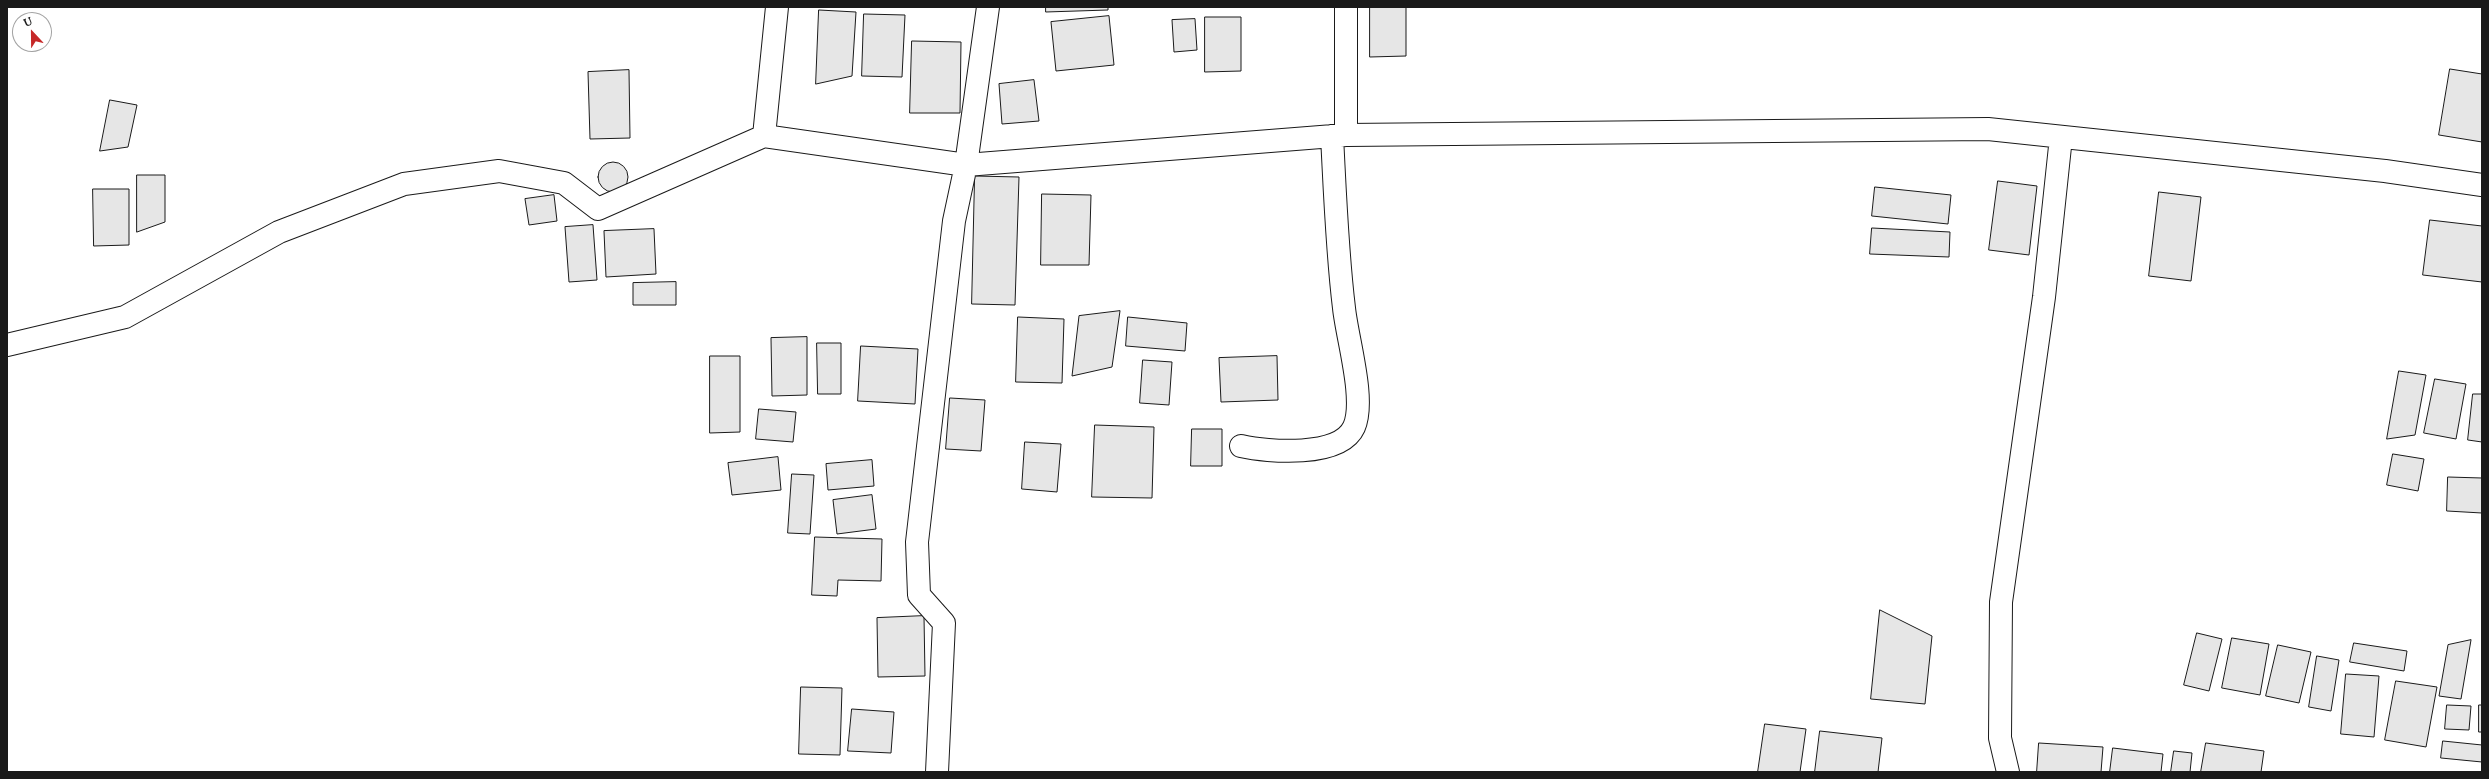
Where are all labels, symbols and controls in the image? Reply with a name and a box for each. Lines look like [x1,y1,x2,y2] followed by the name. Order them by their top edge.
[12,12,52,52] north arrow
[21,14,34,30] text: U

